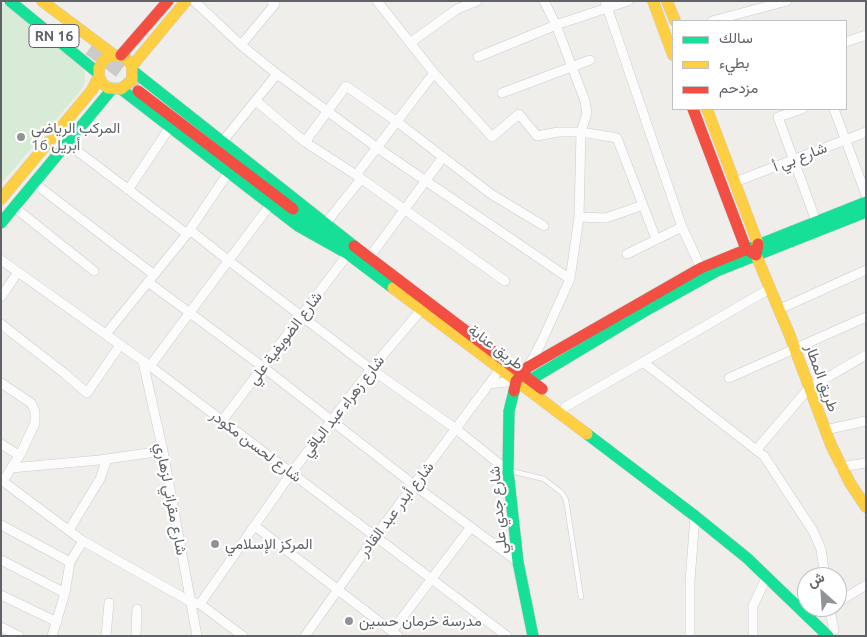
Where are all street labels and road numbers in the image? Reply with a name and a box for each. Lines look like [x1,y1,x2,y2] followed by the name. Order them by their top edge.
[29,24,79,48] road number: RN 16
[771,139,829,175] street label: شارع بي أ
[244,288,326,388] street label: شارع الضويفية علي
[465,320,527,374] street label: طريق عنابة
[801,342,843,414] street label: طريق المطار
[298,352,388,460] street label: شارع زهراء عبد الباقي
[207,406,305,486] street label: شارع لحسن مكودر
[151,441,191,557] street label: شارع مقراني لزهاري
[355,458,437,560] street label: شارع أبدر عبد القادر
[485,465,511,555] street label: شارع جدي علي

